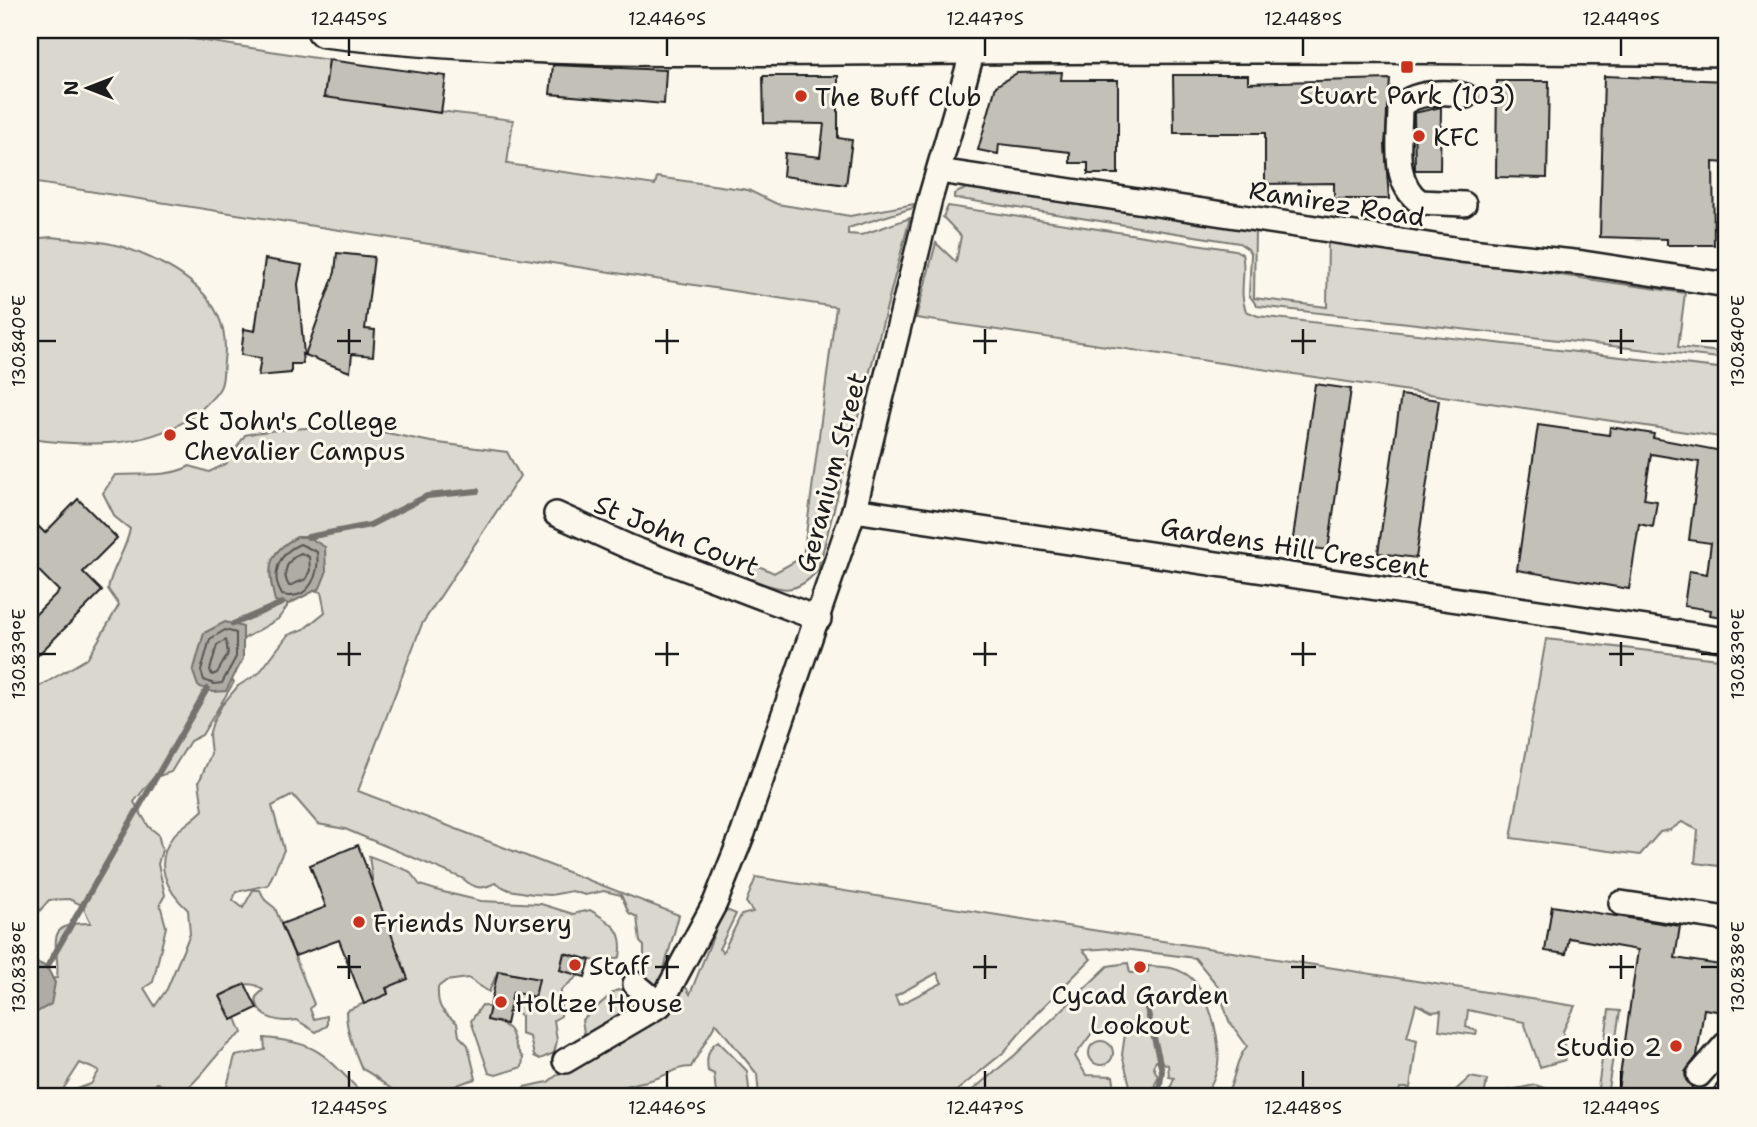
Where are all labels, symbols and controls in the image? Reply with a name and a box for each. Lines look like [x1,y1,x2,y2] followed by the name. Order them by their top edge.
[311,7,387,31] text: 12.445°S
[628,7,706,31] text: 12.446°S
[946,7,1024,31] text: 12.447°S
[1264,7,1342,31] text: 12.448°S
[1582,7,1660,31] text: 12.449°S
[52,52,122,122] north arrow
[1399,59,1415,75] marker: Stuart Park (103)
[1299,77,1515,112] place label: Stuart Park (103)
[815,79,982,114] place label: The Buff Club
[59,80,84,96] text: N
[793,88,809,104] marker: The Buff Club
[1433,119,1479,154] place label: KFC
[1411,128,1427,144] marker: KFC
[1247,172,1427,234] street label: Ramirez Road
[7,295,31,387] text: 130.840°E
[1726,295,1750,387] text: 130.840°E
[787,368,875,576] street label: Geranium Street
[184,403,406,468] place label: St John's College Chevalier Campus
[162,427,178,443] marker: St John's College Chevalier Campus
[589,486,765,584] street label: St John Court
[1158,508,1432,586] street label: Gardens Hill Crescent
[7,608,31,700] text: 130.839°E
[1726,608,1750,700] text: 130.839°E
[373,905,572,940] place label: Friends Nursery
[351,914,367,930] marker: Friends Nursery
[7,921,31,1013] text: 130.838°E
[1726,921,1750,1013] text: 130.838°E
[589,948,650,983] place label: Staff
[567,957,583,973] marker: Staff
[1132,959,1148,975] marker: Cycad Garden Lookout
[1051,977,1229,1042] place label: Cycad Garden Lookout
[515,985,683,1020] place label: Holtze House
[493,994,509,1010] marker: Holtze House
[1556,1029,1662,1064] place label: Studio 2
[1668,1038,1684,1054] marker: Studio 2
[311,1096,387,1120] text: 12.445°S
[628,1096,706,1120] text: 12.446°S
[946,1096,1024,1120] text: 12.447°S
[1264,1096,1342,1120] text: 12.448°S
[1582,1096,1660,1120] text: 12.449°S

